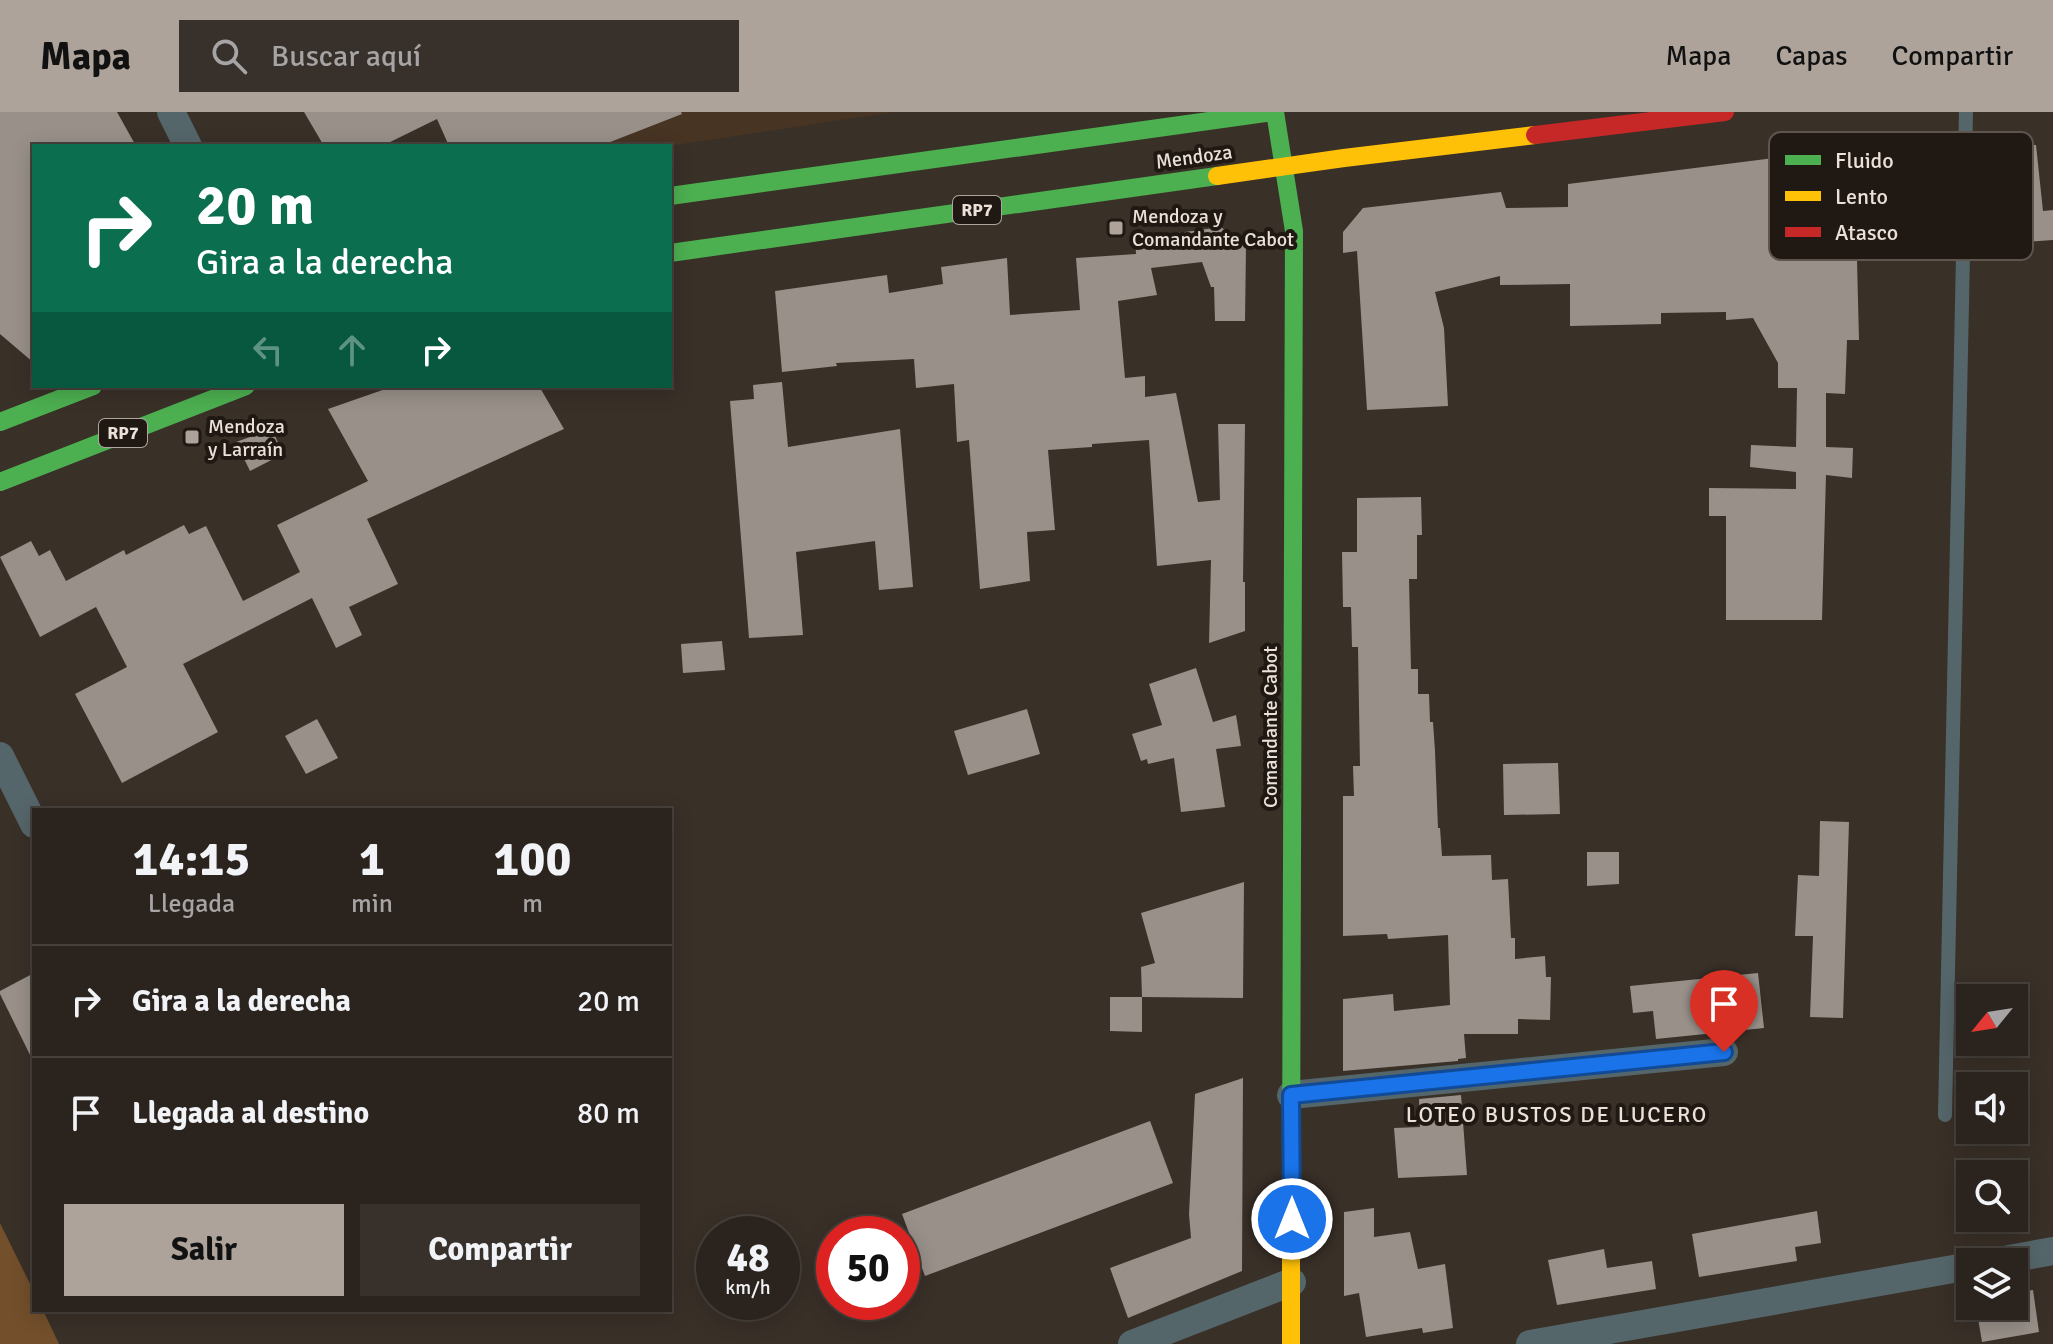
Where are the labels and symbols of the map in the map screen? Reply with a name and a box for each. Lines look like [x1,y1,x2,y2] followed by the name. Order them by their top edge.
[1769,132,2033,260] legend
[1154,139,1234,175] street label: Mendoza
[1835,147,1894,174] text: Fluido
[1835,183,1888,210] text: Lento
[953,196,1001,224] road number: RP7
[1132,204,1294,252] place label: Mendoza y Comandante Cabot
[1107,219,1125,237] marker: Mendoza y Comandante Cabot
[1835,219,1898,246] text: Atasco
[208,414,285,462] place label: Mendoza y Larraín
[99,419,147,447] road number: RP7
[183,428,201,446] marker: Mendoza y Larraín
[1258,646,1283,808] street label: Comandante Cabot
[1690,970,1758,1052] pin
[1956,984,2028,1056] north arrow
[1406,1101,1708,1128] district label: LOTEO BUSTOS DE LUCERO
[1250,1177,1334,1261] position arrow
[816,1216,920,1320] speed limit sign: 50

